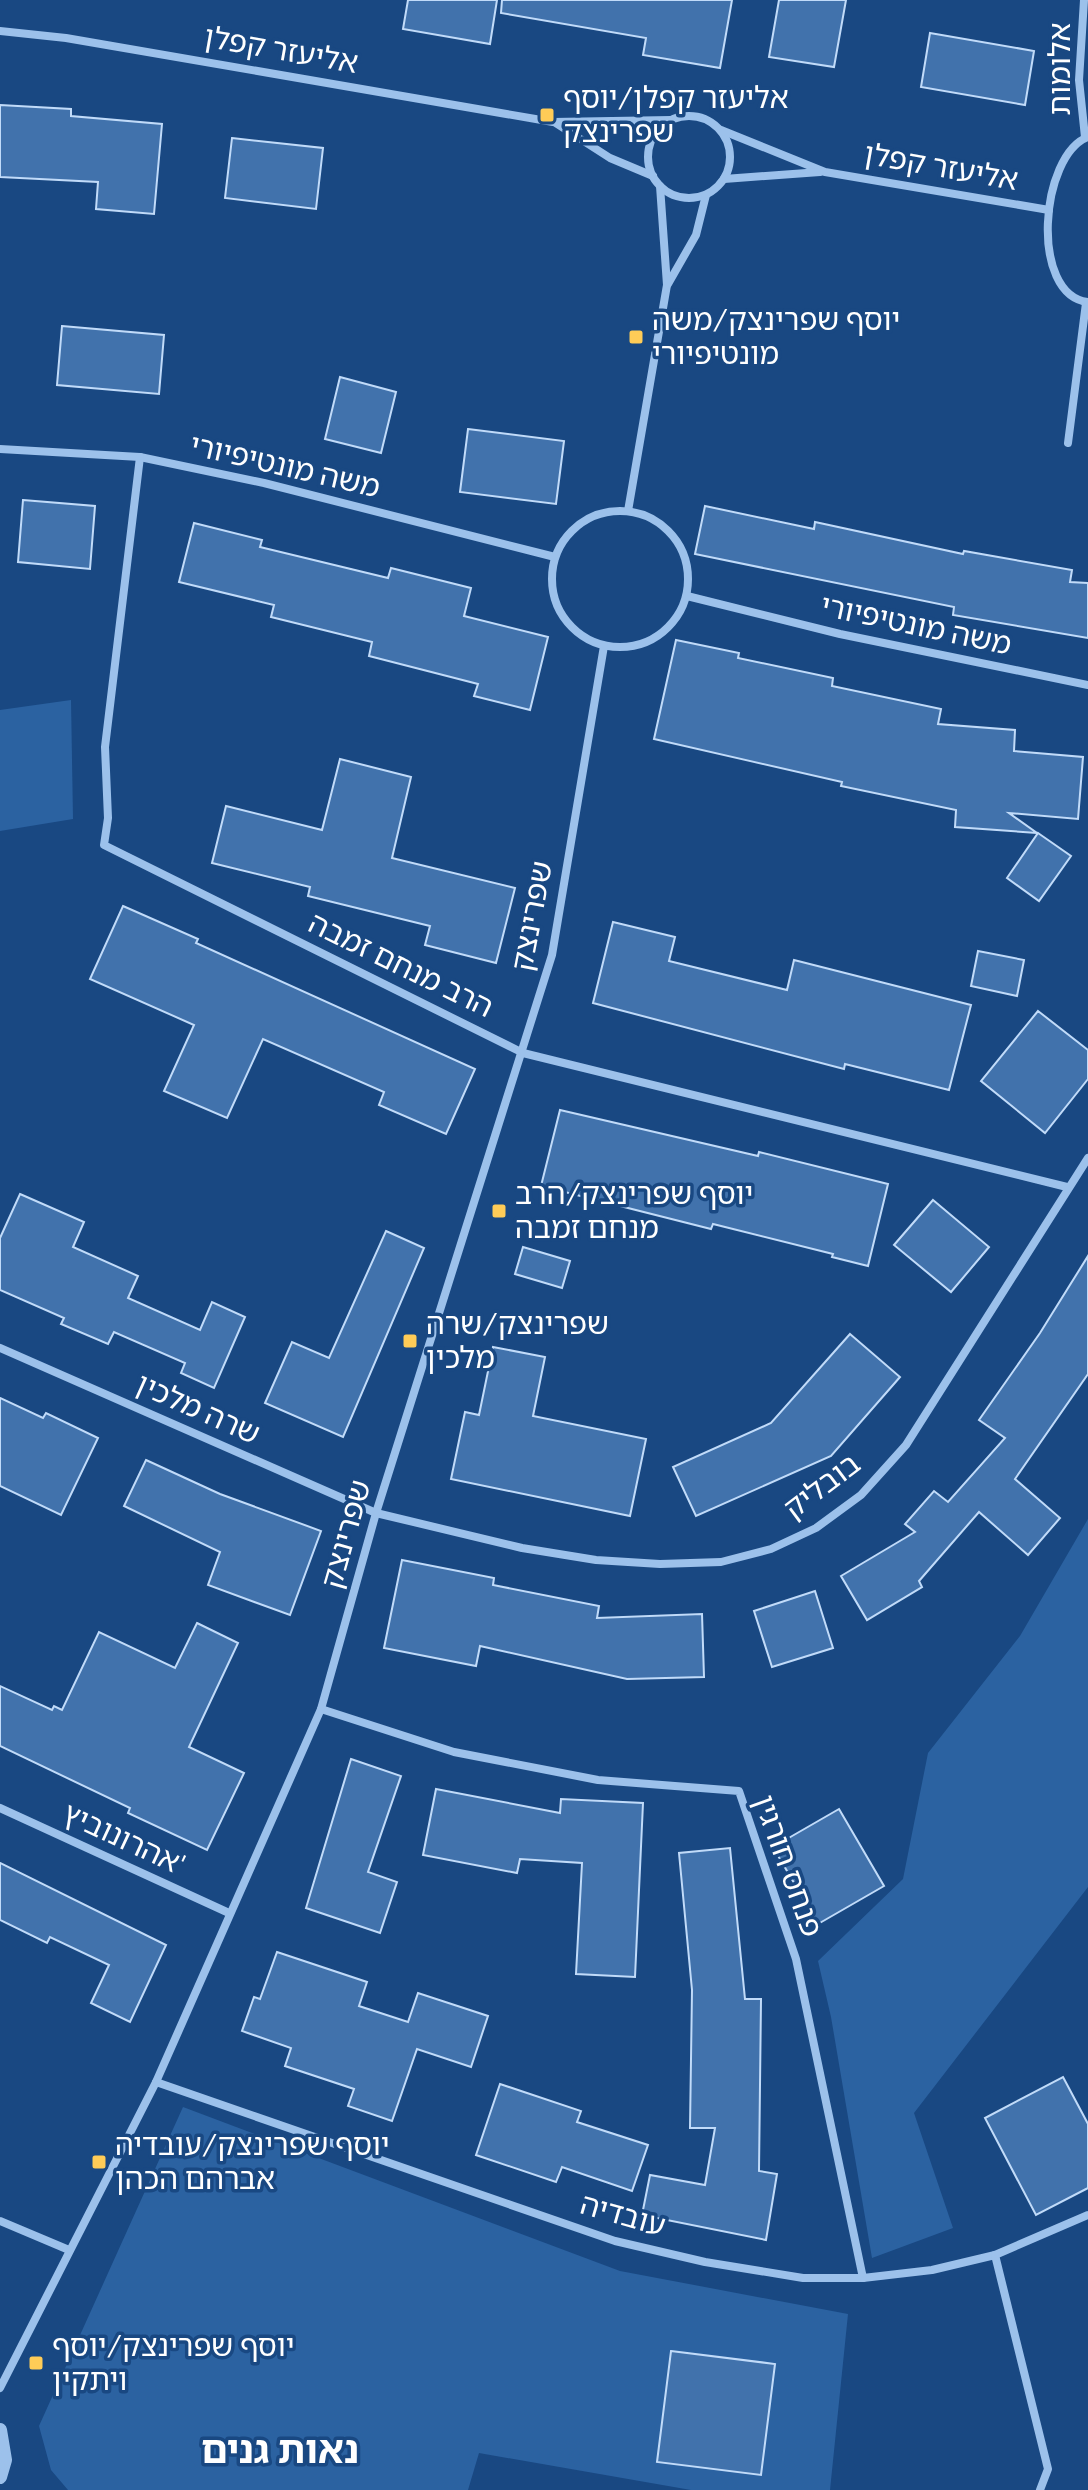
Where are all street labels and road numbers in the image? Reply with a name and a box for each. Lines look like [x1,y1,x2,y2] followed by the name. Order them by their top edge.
[202,17,361,79] street label: אליעזר קפלן
[1040,23,1076,115] street label: אלומות
[862,134,1021,196] street label: אליעזר קפלן
[187,425,384,503] street label: משה מונטיפיורי
[818,585,1015,661] street label: משה מונטיפיורי
[502,858,558,974] street label: שפרינצק
[304,903,500,1023] street label: הרב מנחם זמבה
[131,1364,266,1450] street label: שרה מלכין
[775,1444,866,1525] street label: בובליק
[311,1475,377,1592] street label: שפרינצק
[748,1789,832,1941] street label: פנחס חורגין
[58,1793,192,1881] street label: אהרונוביץ'
[577,2184,670,2242] street label: עובדיה

